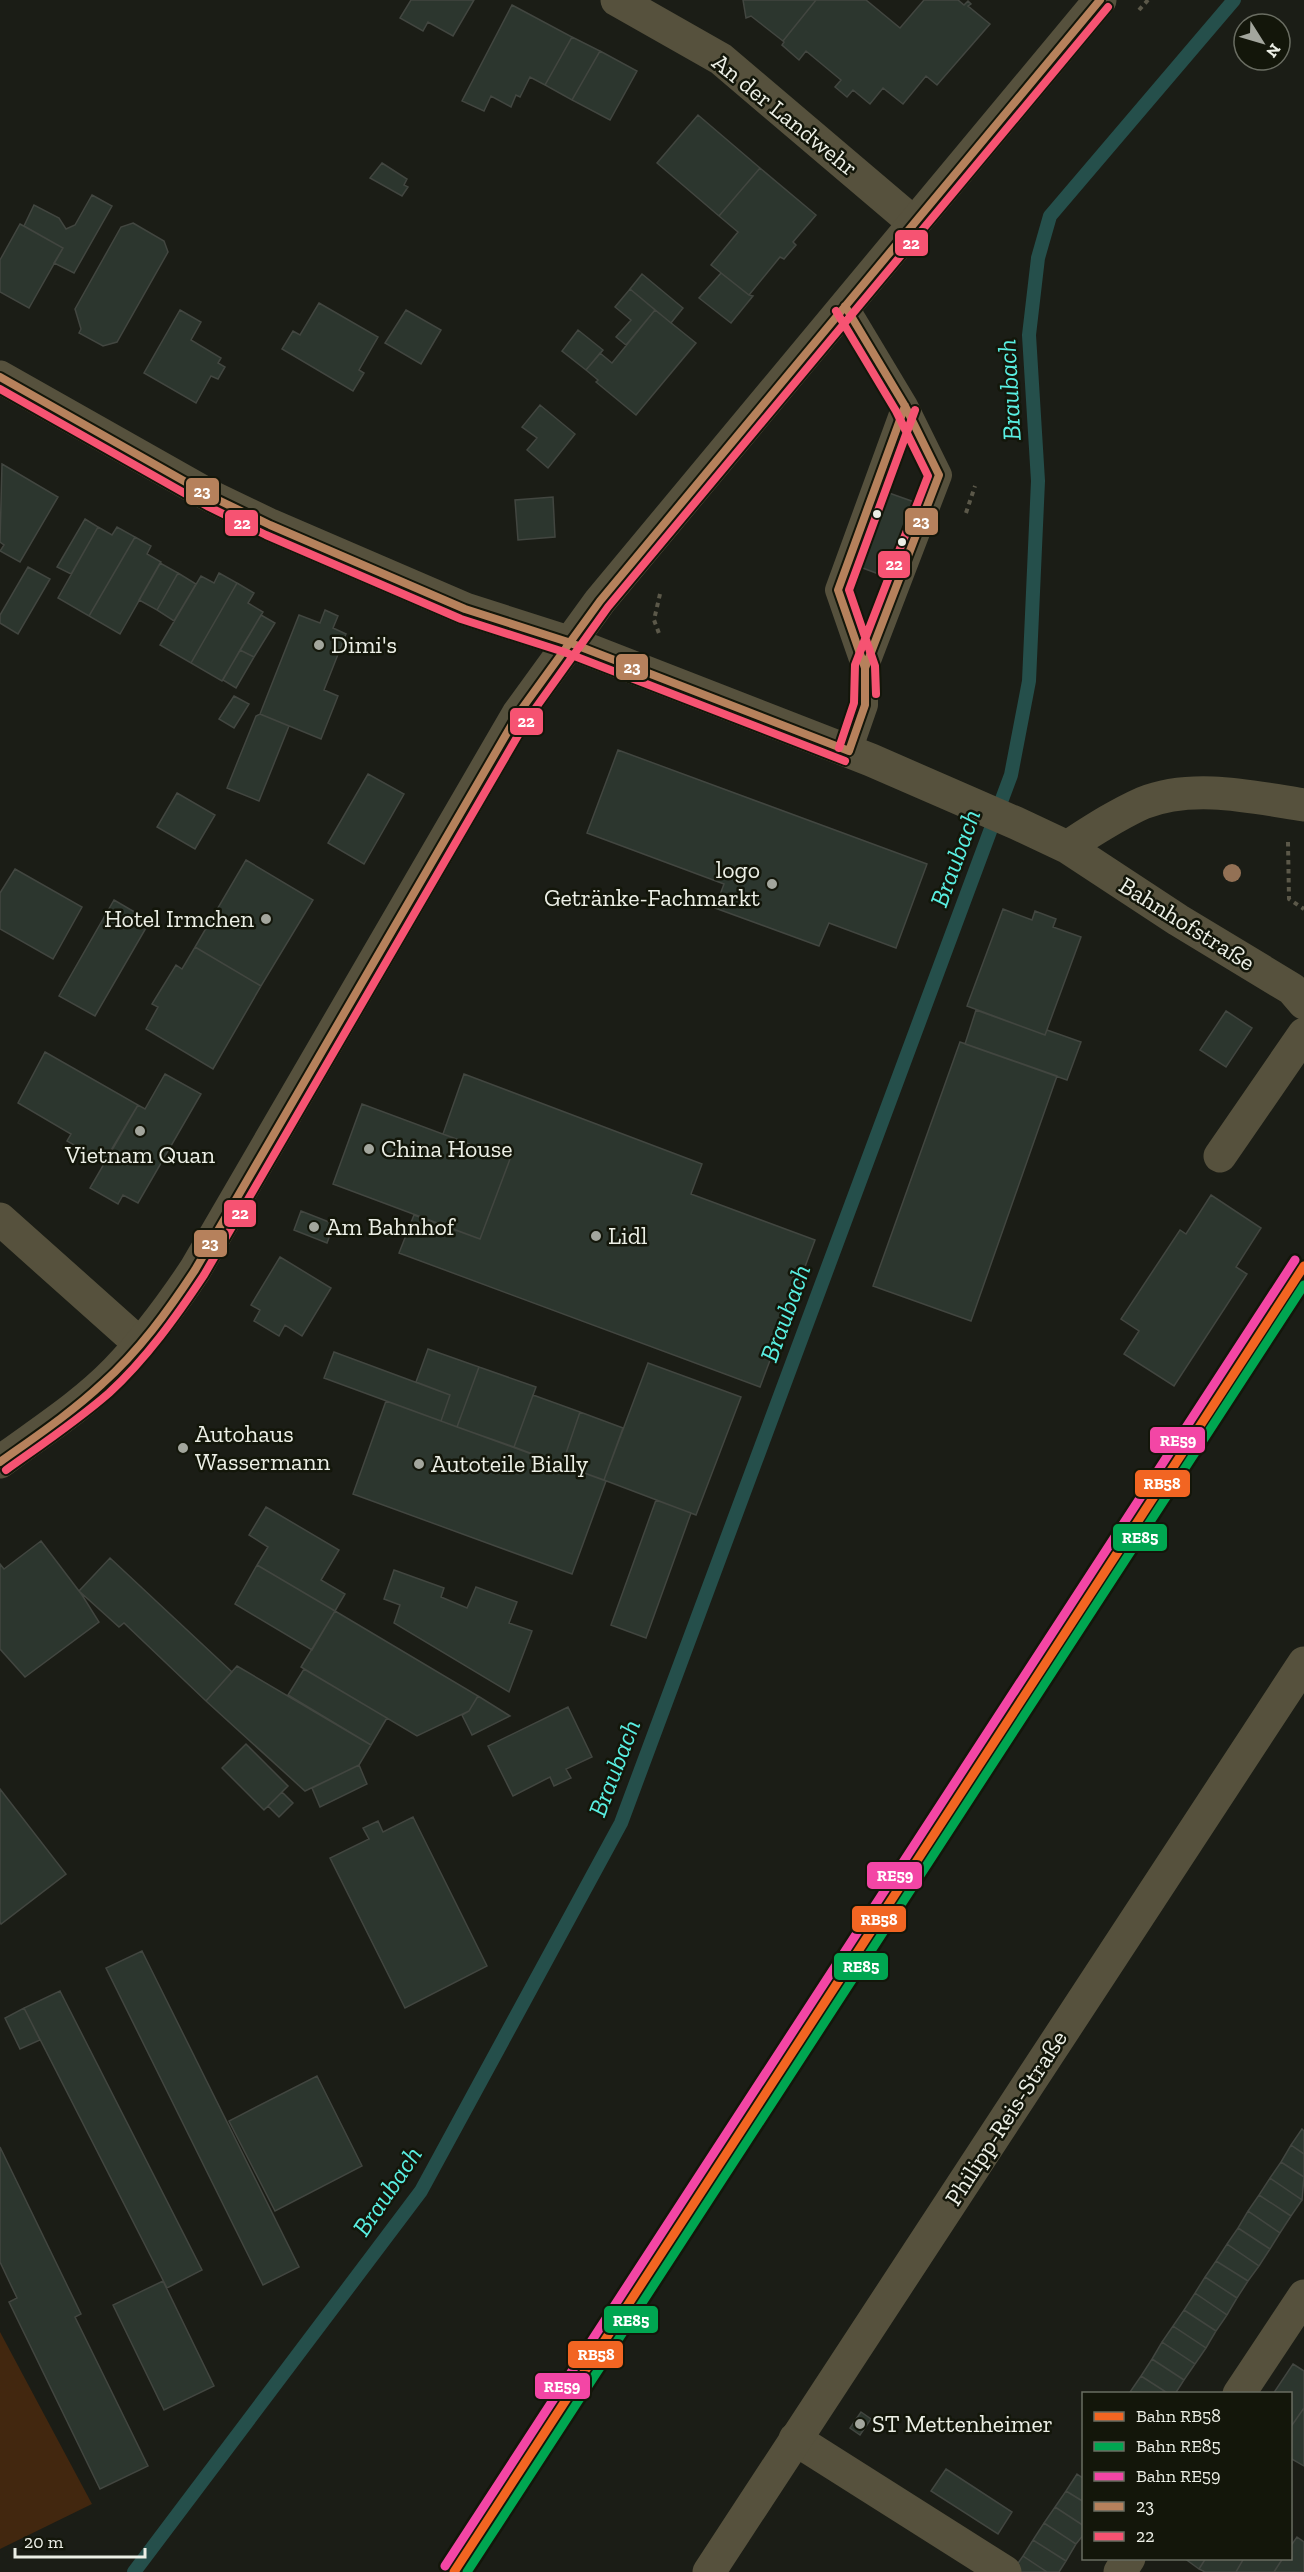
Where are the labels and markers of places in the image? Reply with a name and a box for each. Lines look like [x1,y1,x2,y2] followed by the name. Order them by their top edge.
[871,508,883,520] unlabelled marker
[896,536,908,548] unlabelled marker
[331,630,397,659] place label: Dimi's
[312,638,326,652] marker: Dimi's
[544,855,760,912] place label: logo Getränke-Fachmarkt
[765,877,779,891] marker: logo Getränke-Fachmarkt
[104,904,254,933] place label: Hotel Irmchen
[259,912,273,926] marker: Hotel Irmchen
[133,1124,147,1138] marker: Vietnam Quan
[381,1134,513,1163] place label: China House
[64,1140,215,1169] place label: Vietnam Quan
[362,1142,376,1156] marker: China House
[326,1212,457,1241] place label: Am Bahnhof
[307,1220,321,1234] marker: Am Bahnhof
[608,1221,647,1250] place label: Lidl
[589,1229,603,1243] marker: Lidl
[195,1419,330,1476] place label: Autohaus Wassermann
[176,1441,190,1455] marker: Autohaus Wassermann
[431,1449,589,1478] place label: Autoteile Bially
[412,1457,426,1471] marker: Autoteile Bially
[872,2409,1053,2438] place label: ST Mettenheimer
[853,2417,867,2431] marker: ST Mettenheimer

